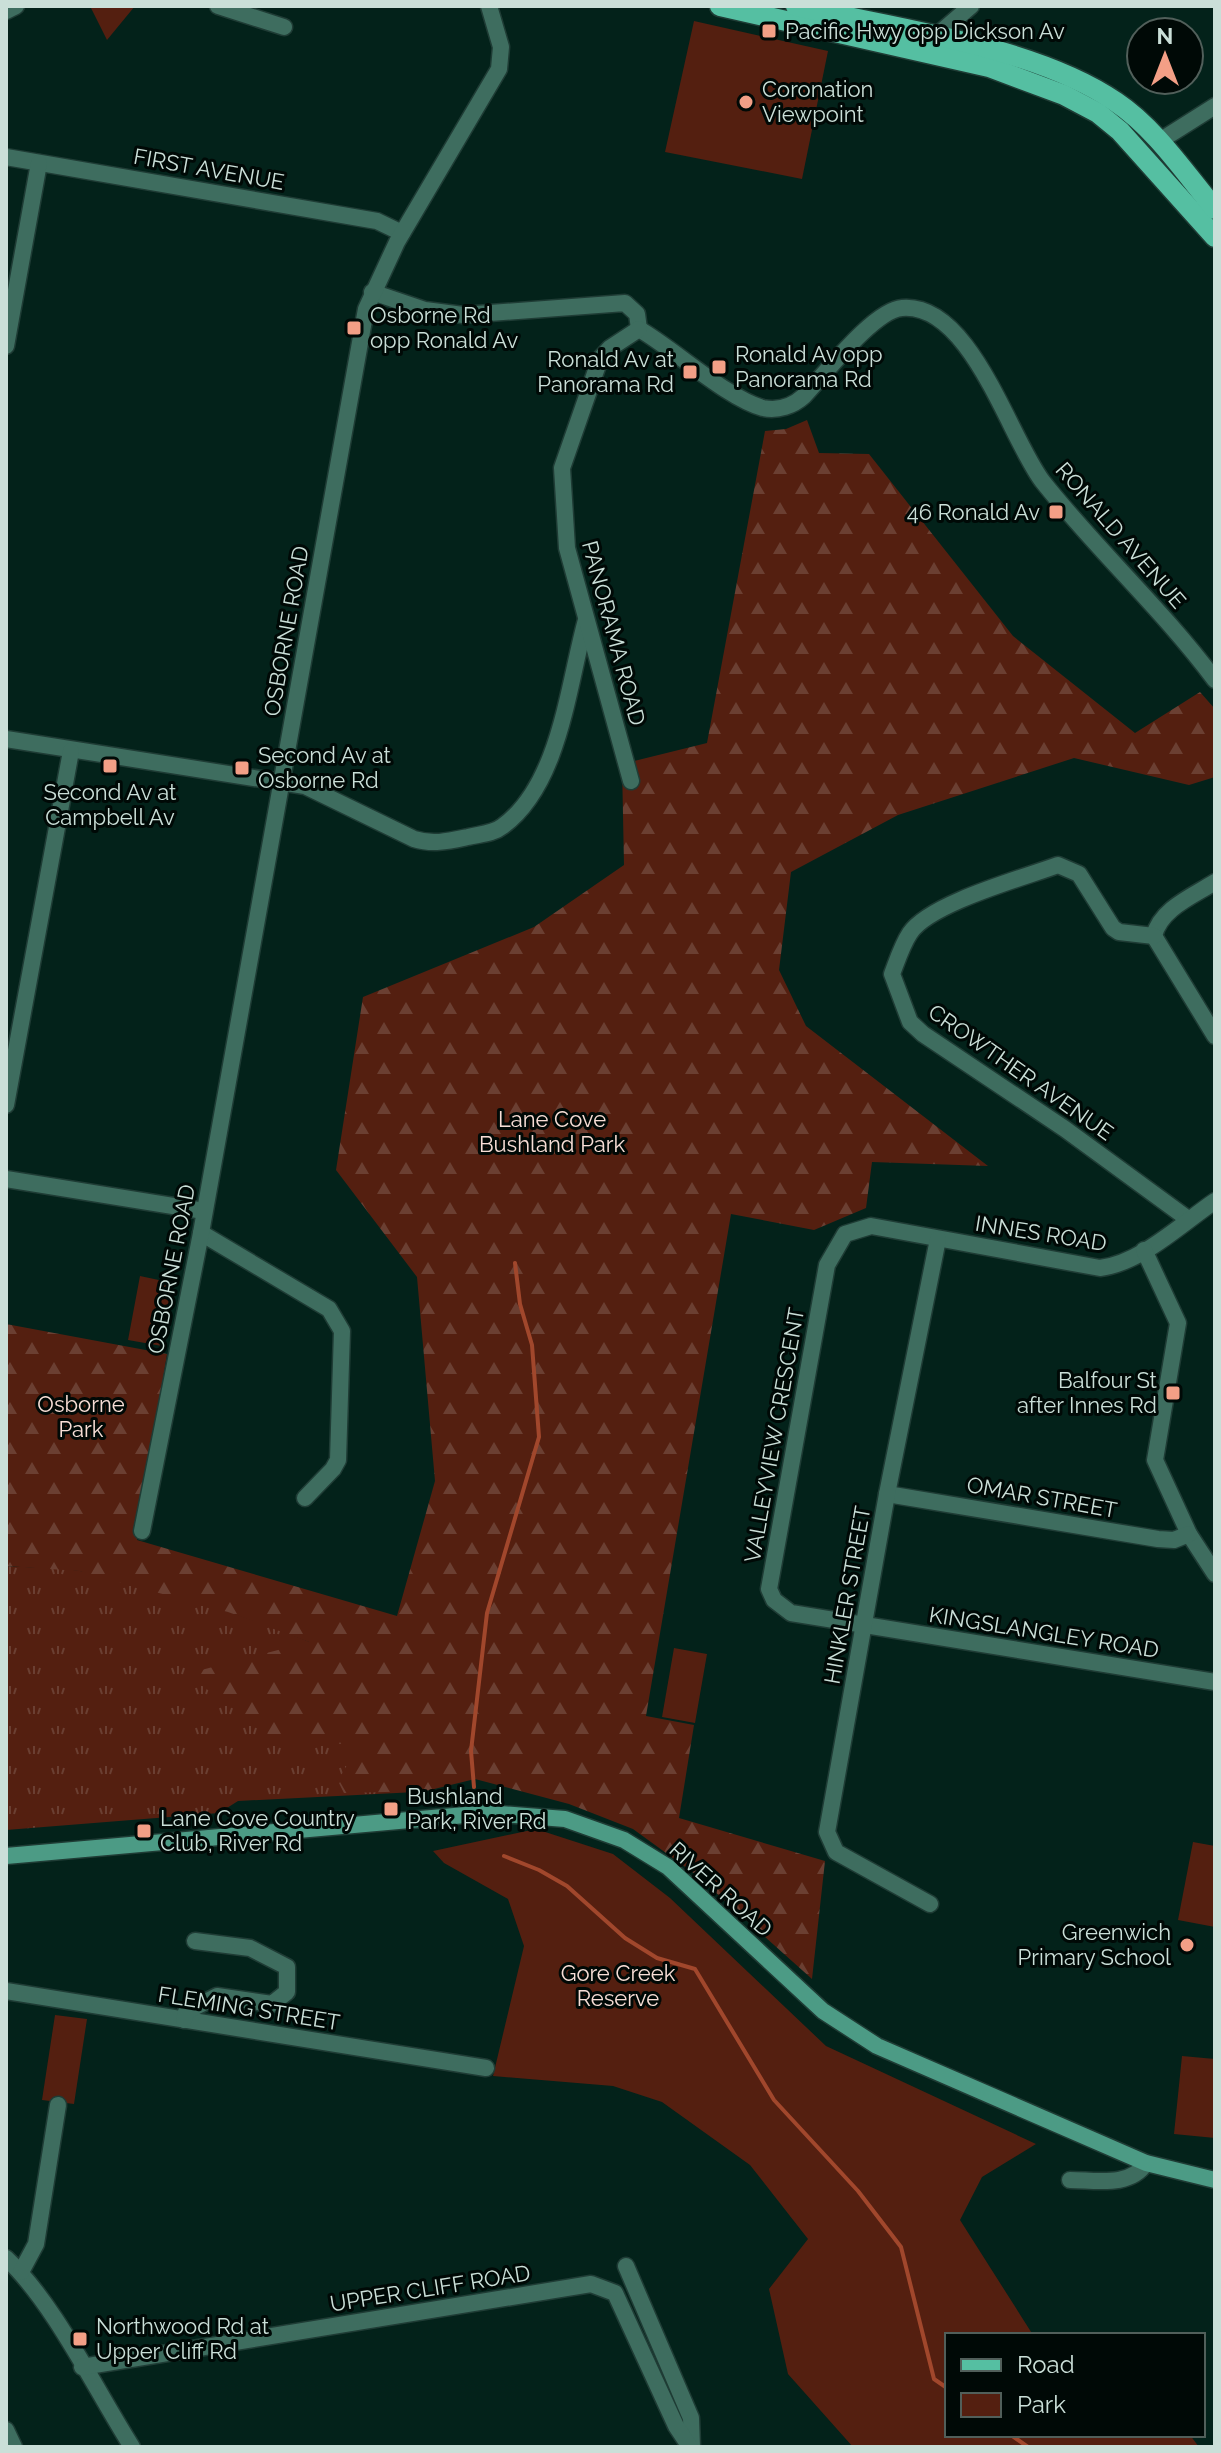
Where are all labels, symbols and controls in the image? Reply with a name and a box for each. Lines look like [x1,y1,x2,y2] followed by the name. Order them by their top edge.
[1125,16,1205,96] north arrow
[785,18,1065,44] place label: Pacific Hwy opp Dickson Av
[760,22,778,40] marker: Pacific Hwy opp Dickson Av
[1157,23,1173,49] text: N
[762,76,873,127] place label: Coronation Viewpoint
[737,93,755,111] marker: Coronation Viewpoint
[132,143,286,195] street label: FIRST AVENUE
[370,302,519,353] place label: Osborne Rd opp Ronald Av
[345,319,363,337] marker: Osborne Rd opp Ronald Av
[735,341,883,392] place label: Ronald Av opp Panorama Rd
[537,346,675,397] place label: Ronald Av at Panorama Rd
[710,358,728,376] marker: Ronald Av opp Panorama Rd
[681,363,699,381] marker: Ronald Av at Panorama Rd
[1050,457,1192,613] street label: RONALD AVENUE
[907,499,1040,525] place label: 46 Ronald Av
[1047,503,1065,521] marker: 46 Ronald Av
[577,538,651,728] street label: PANORAMA ROAD
[258,544,314,718] street label: OSBORNE ROAD
[258,742,392,793] place label: Second Av at Osborne Rd
[101,757,119,775] marker: Second Av at Campbell Av
[233,759,251,777] marker: Second Av at Osborne Rd
[44,779,177,830] place label: Second Av at Campbell Av
[924,998,1118,1146] street label: CROWTHER AVENUE
[479,1106,625,1157] park label: Lane Cove Bushland Park
[142,1182,200,1356] street label: OSBORNE ROAD
[973,1210,1109,1256] street label: INNES ROAD
[739,1305,809,1565] street label: VALLEYVIEW CRESCENT
[1017,1367,1158,1418] place label: Balfour St after Innes Rd
[1164,1384,1182,1402] marker: Balfour St after Innes Rd
[37,1391,125,1442] park label: Osborne Park
[965,1471,1120,1523] street label: OMAR STREET
[819,1503,876,1686] street label: HINKLER STREET
[927,1601,1161,1663] street label: KINGSLANGLEY ROAD
[407,1783,546,1834] place label: Bushland Park, River Rd
[382,1800,400,1818] marker: Bushland Park, River Rd
[160,1805,355,1856] place label: Lane Cove Country Club, River Rd
[135,1822,153,1840] marker: Lane Cove Country Club, River Rd
[664,1836,778,1942] street label: RIVER ROAD
[1018,1919,1171,1970] place label: Greenwich Primary School
[1178,1936,1196,1954] marker: Greenwich Primary School
[561,1960,676,2011] park label: Gore Creek Reserve
[156,1981,342,2035] street label: FLEMING STREET
[328,2259,532,2317] street label: UPPER CLIFF ROAD
[96,2313,270,2364] place label: Northwood Rd at Upper Cliff Rd
[71,2330,89,2348] marker: Northwood Rd at Upper Cliff Rd
[945,2333,1205,2437] legend
[1017,2350,1075,2379] text: Road
[1017,2390,1066,2419] text: Park

